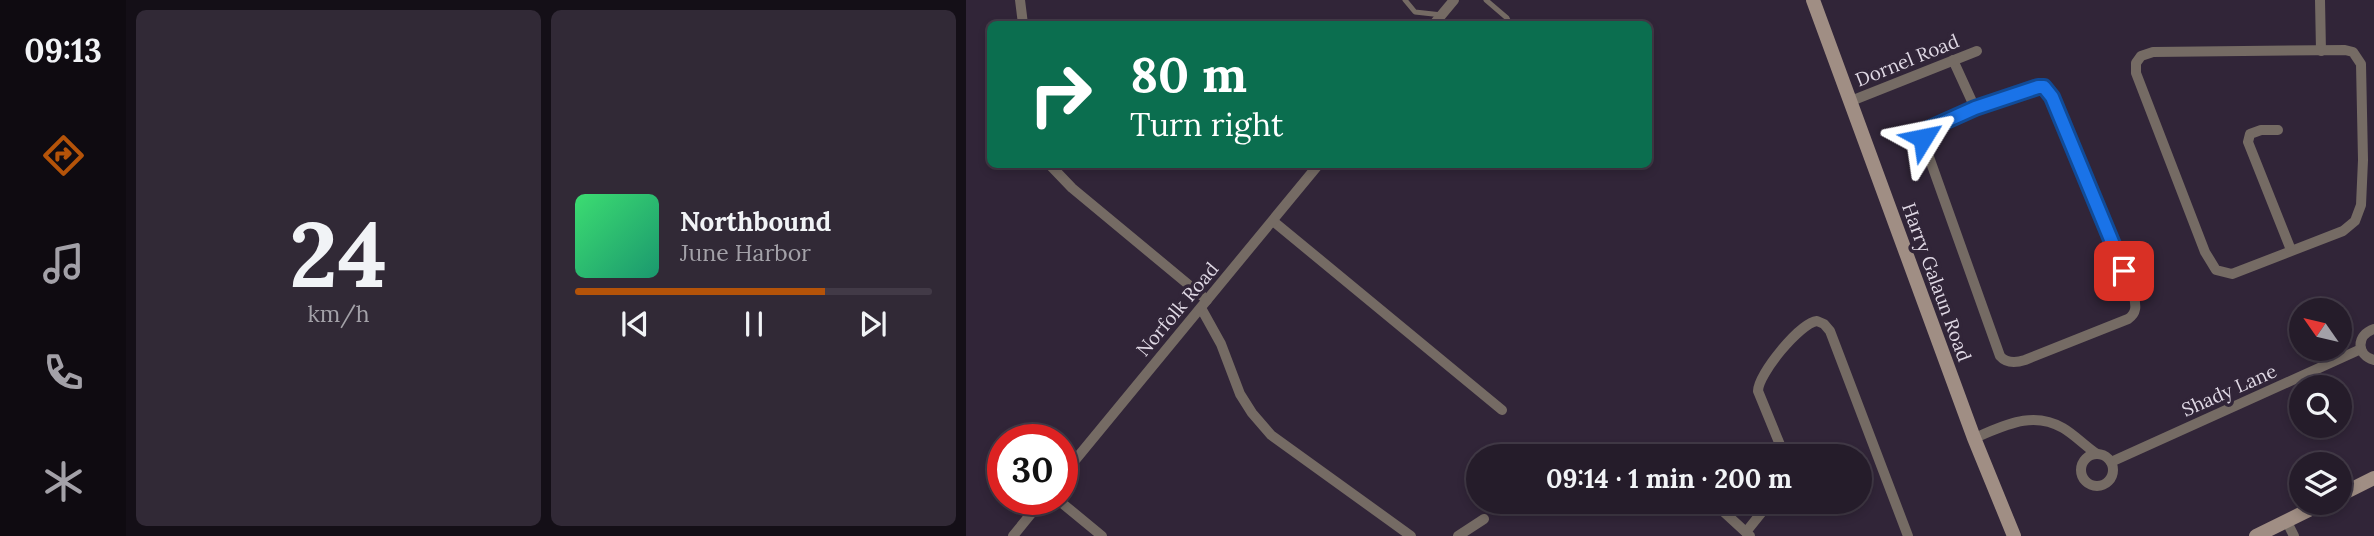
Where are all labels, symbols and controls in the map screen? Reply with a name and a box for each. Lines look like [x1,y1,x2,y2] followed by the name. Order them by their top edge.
[1852,28,1962,92] street label: Dornel Road
[24,30,102,71] text: 09:13
[1130,43,1247,105] text: 80 m
[1015,49,1106,140] icon: right
[1886,101,1960,175] position arrow
[1130,104,1283,145] text: Turn right
[39,131,88,180] icon: directions
[289,195,388,312] text: 24
[1897,199,1977,365] street label: Harry Galaun Road
[680,205,831,238] text: Northbound
[680,238,811,267] text: June Harbor
[39,239,88,288] icon: music
[2094,241,2154,301] pin
[2105,252,2143,290] icon: arrive
[1131,257,1223,361] street label: Norfolk Road
[2289,298,2352,360] north arrow
[2289,298,2352,515] map controls
[307,299,370,328] text: km/h
[616,305,654,343] icon: previous
[735,305,773,343] icon: pause
[854,305,892,343] icon: next
[39,348,88,397] icon: phone
[2178,358,2280,422] street label: Shady Lane
[2289,375,2352,438] button: search
[987,424,1078,515] speed limit sign: 30
[2289,452,2352,515] button: layers
[39,457,88,506] icon: climate
[1546,462,1792,495] text: 09:14 · 1 min · 200 m

